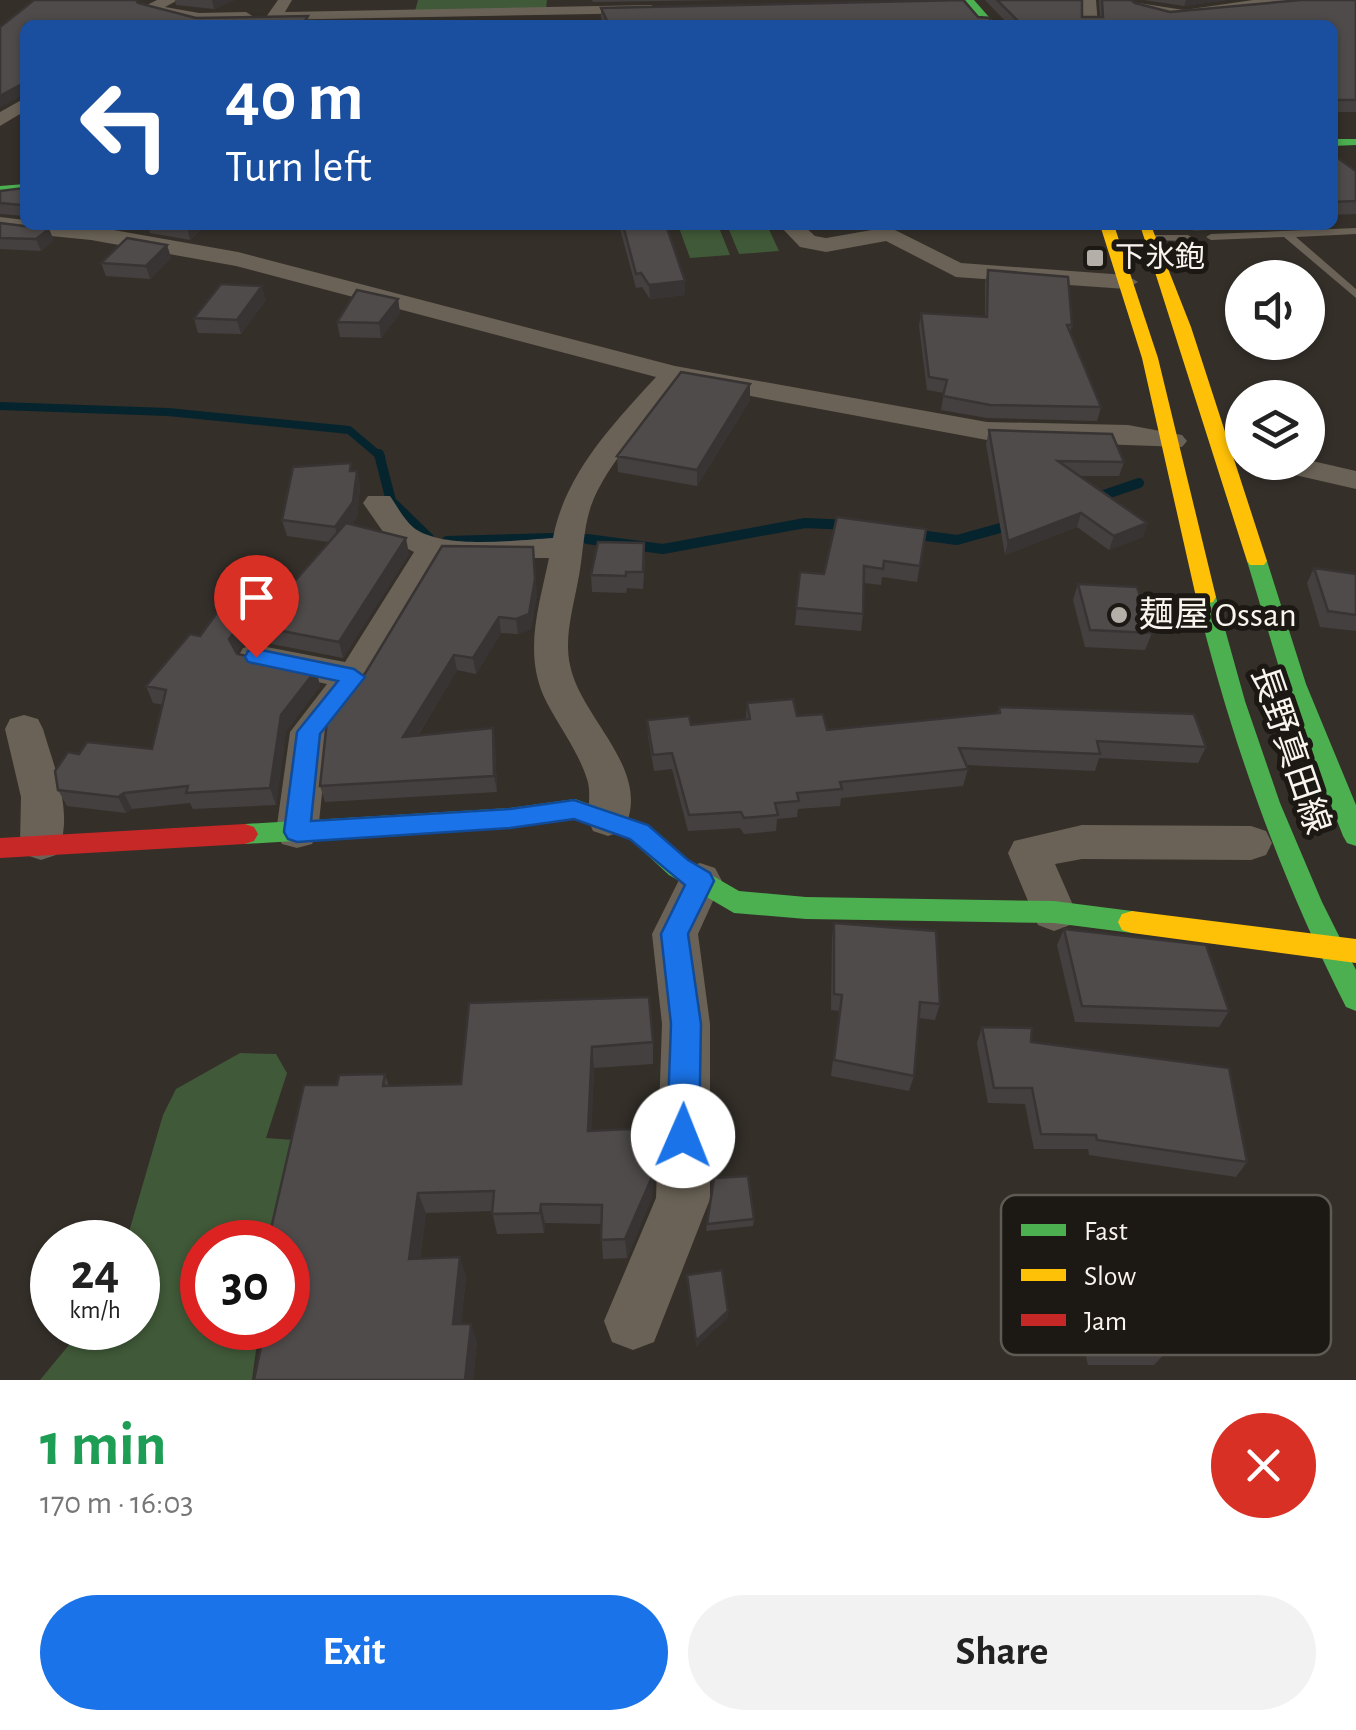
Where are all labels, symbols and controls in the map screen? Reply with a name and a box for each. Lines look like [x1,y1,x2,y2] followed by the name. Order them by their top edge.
[60,60,190,190] icon: left
[225,63,364,133] text: 40 m
[225,145,372,190] text: Turn left
[1115,241,1205,273] place label: 下氷鉋
[1084,247,1106,269] marker: 下氷鉋
[1225,260,1325,480] map controls
[1225,260,1325,360] button: sound
[1225,380,1325,480] button: layers
[214,555,299,658] pin
[229,570,284,625] icon: arrive
[1139,596,1297,633] place label: 麺屋 Ossan
[1108,604,1130,626] marker: 麺屋 Ossan
[1245,661,1337,838] street label: 長野真田線
[631,1084,735,1188] position arrow
[1001,1195,1331,1355] legend
[1084,1218,1128,1246] text: Fast
[180,1220,310,1350] speed limit sign: 30
[71,1248,119,1298] text: 24
[1084,1263,1136,1291] text: Slow
[69,1298,121,1323] text: km/h
[1084,1308,1127,1336] text: Jam
[1211,1413,1316,1518] button: close
[40,1416,166,1476] text: 1 min
[40,1487,193,1519] text: 170 m · 16:03
[40,1595,668,1710] button: Exit
[688,1595,1316,1710] button: Share

